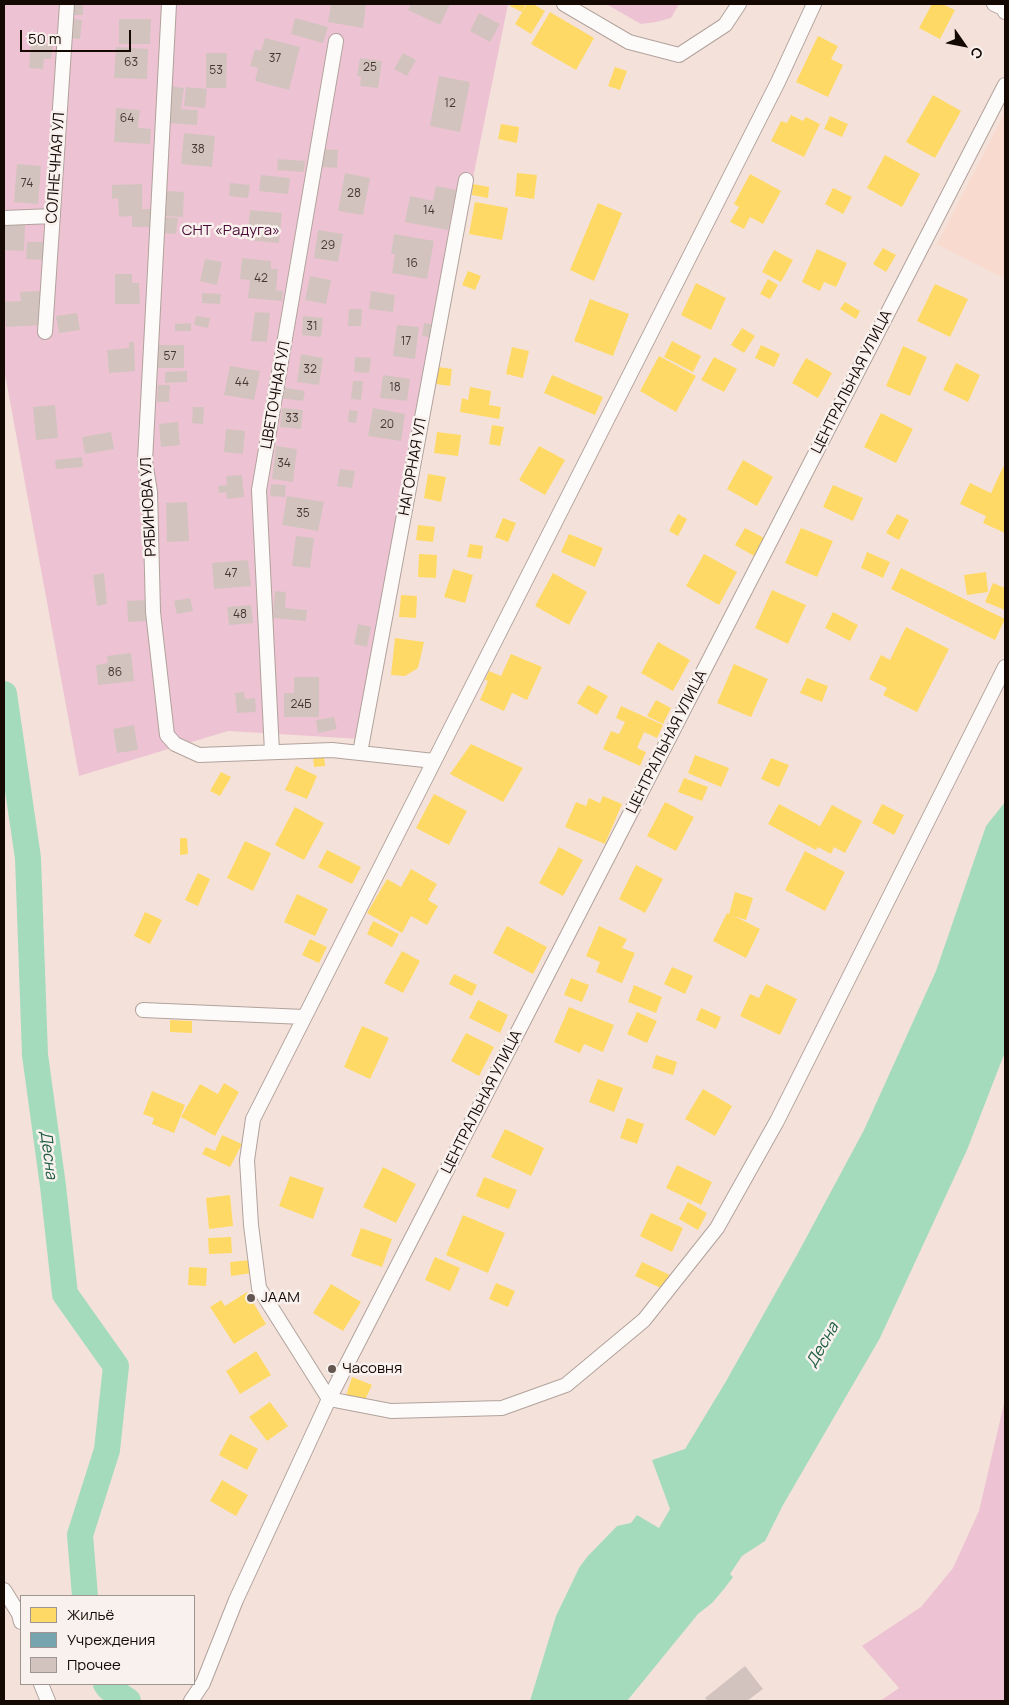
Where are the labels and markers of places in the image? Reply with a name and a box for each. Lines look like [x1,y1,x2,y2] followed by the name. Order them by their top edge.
[261,1289,300,1307] place label: JAAM
[245,1292,257,1304] marker: JAAM
[342,1360,402,1378] place label: Часовня
[326,1363,338,1375] marker: Часовня

